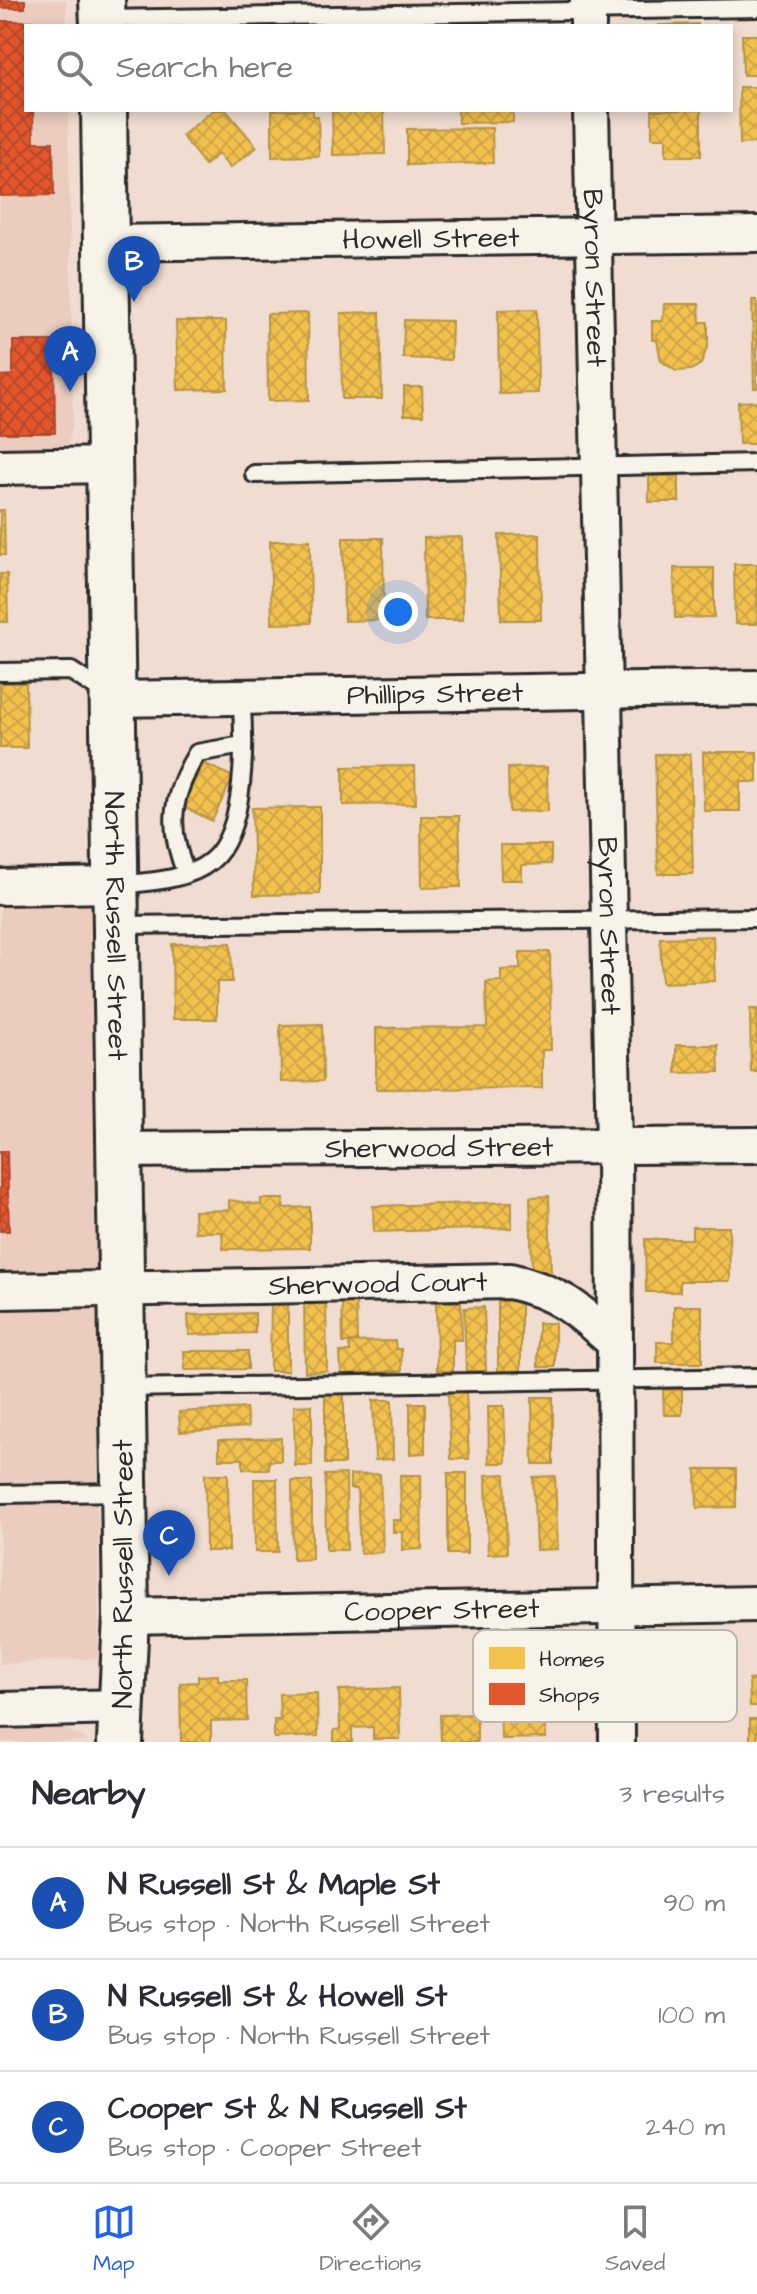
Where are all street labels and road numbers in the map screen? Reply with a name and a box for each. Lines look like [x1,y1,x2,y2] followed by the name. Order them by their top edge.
[572,188,616,368] street label: Byron Street
[342,218,520,259] street label: Howell Street
[346,672,524,715] street label: Phillips Street
[94,791,137,1061] street label: North Russell Street
[586,836,631,1016] street label: Byron Street
[325,1127,554,1168] street label: Sherwood Street
[268,1262,488,1305] street label: Sherwood Court
[104,1439,143,1708] street label: North Russell Street
[344,1589,541,1631] street label: Cooper Street

